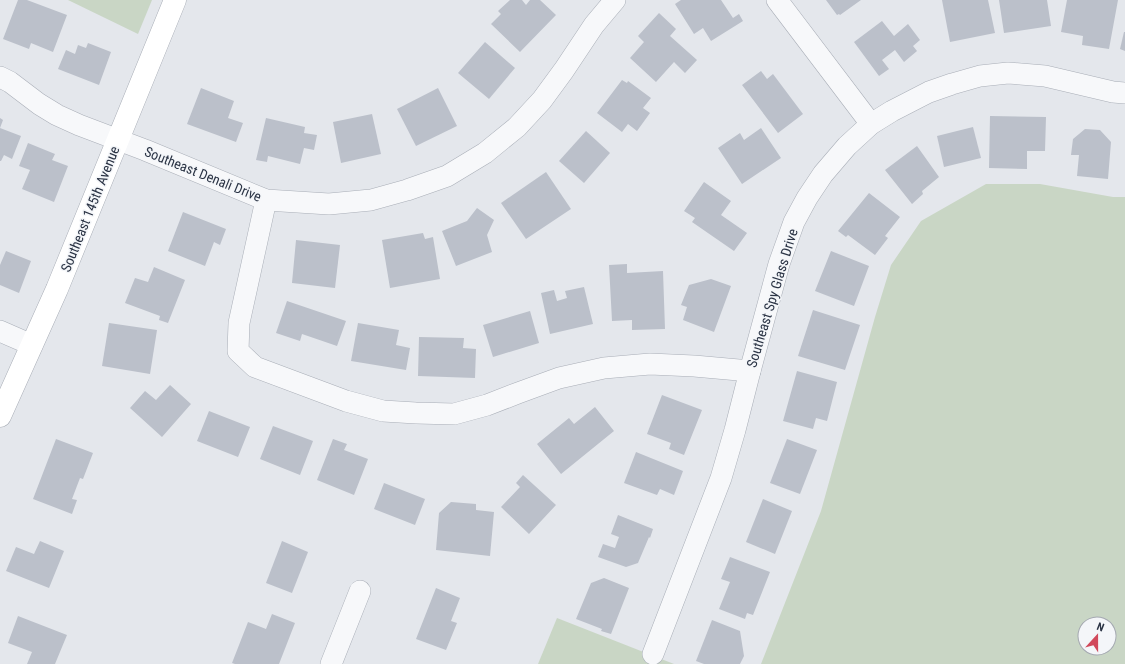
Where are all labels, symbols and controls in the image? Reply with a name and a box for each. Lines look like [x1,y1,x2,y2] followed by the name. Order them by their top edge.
[57,143,123,274] street label: Southeast 145th Avenue
[142,143,264,205] street label: Southeast Denali Drive
[743,226,801,369] street label: Southeast Spy Glass Drive
[1077,616,1117,656] north arrow
[1095,620,1106,634] text: N

